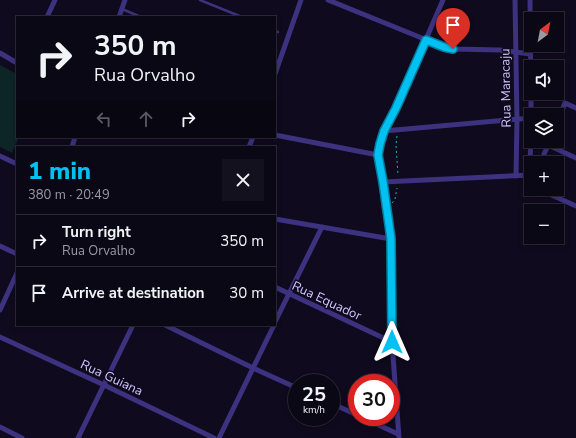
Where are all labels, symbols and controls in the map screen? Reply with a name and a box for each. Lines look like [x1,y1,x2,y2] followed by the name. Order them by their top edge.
[436,8,470,49] pin
[524,12,564,52] north arrow
[524,12,564,244] map controls
[442,14,464,36] icon: arrive
[94,27,177,65] text: 350 m
[28,32,80,84] icon: right
[496,48,516,128] street label: Rua Maracaju
[524,60,564,100] button: sound
[94,63,195,87] text: Rua Orvalho
[93,108,115,130] icon: left
[135,108,157,130] icon: ahead
[177,108,199,130] icon: right
[524,108,564,148] button: layers
[28,155,91,187] text: 1 min
[524,156,564,196] button: +
[222,159,264,201] button: close
[28,186,110,204] text: 380 m · 20:49
[524,204,564,244] button: −
[62,222,131,242] text: Turn right
[28,230,50,252] icon: right
[220,231,264,251] text: 350 m
[62,242,135,260] text: Rua Orvalho
[289,277,365,325] street label: Rua Equador
[28,282,50,304] icon: arrive
[62,283,205,303] text: Arrive at destination
[229,283,264,303] text: 30 m
[371,321,413,363] position arrow
[77,356,146,400] street label: Rua Guiana
[348,374,400,426] speed limit sign: 30
[302,381,326,408] text: 25
[303,403,325,417] text: km/h

